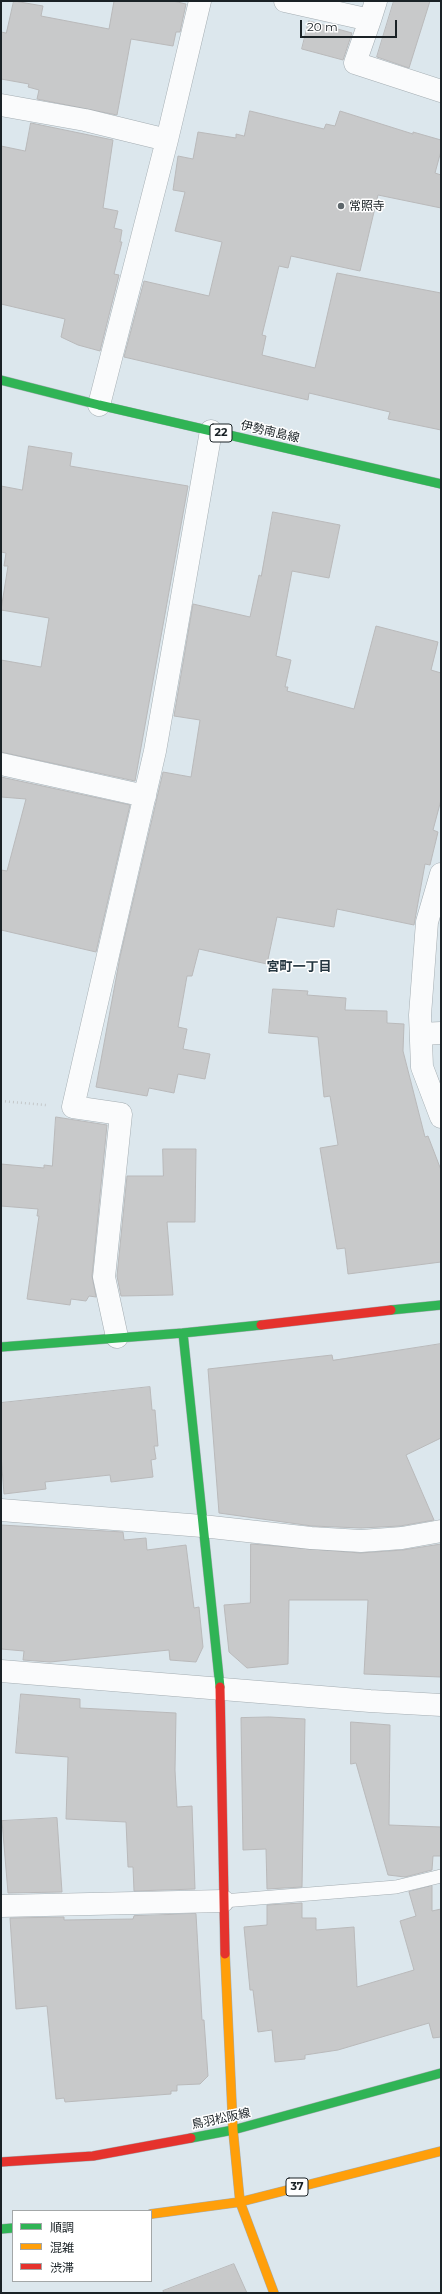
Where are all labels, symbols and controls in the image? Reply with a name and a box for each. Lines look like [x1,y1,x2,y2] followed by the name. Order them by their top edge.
[302,12,399,38] scale bar
[307,19,338,34] text: 20 m
[349,199,385,213] place label: 常照寺
[336,201,346,211] marker: 常照寺
[239,418,301,446] street label: 伊勢南島線
[210,424,232,442] road number: 22
[267,959,331,975] district label: 宮町一丁目
[190,2106,252,2132] street label: 鳥羽松阪線
[286,2178,308,2196] road number: 37
[12,2210,152,2282] legend
[50,2220,74,2235] text: 順調
[50,2240,74,2255] text: 混雑
[50,2260,74,2275] text: 渋滞

